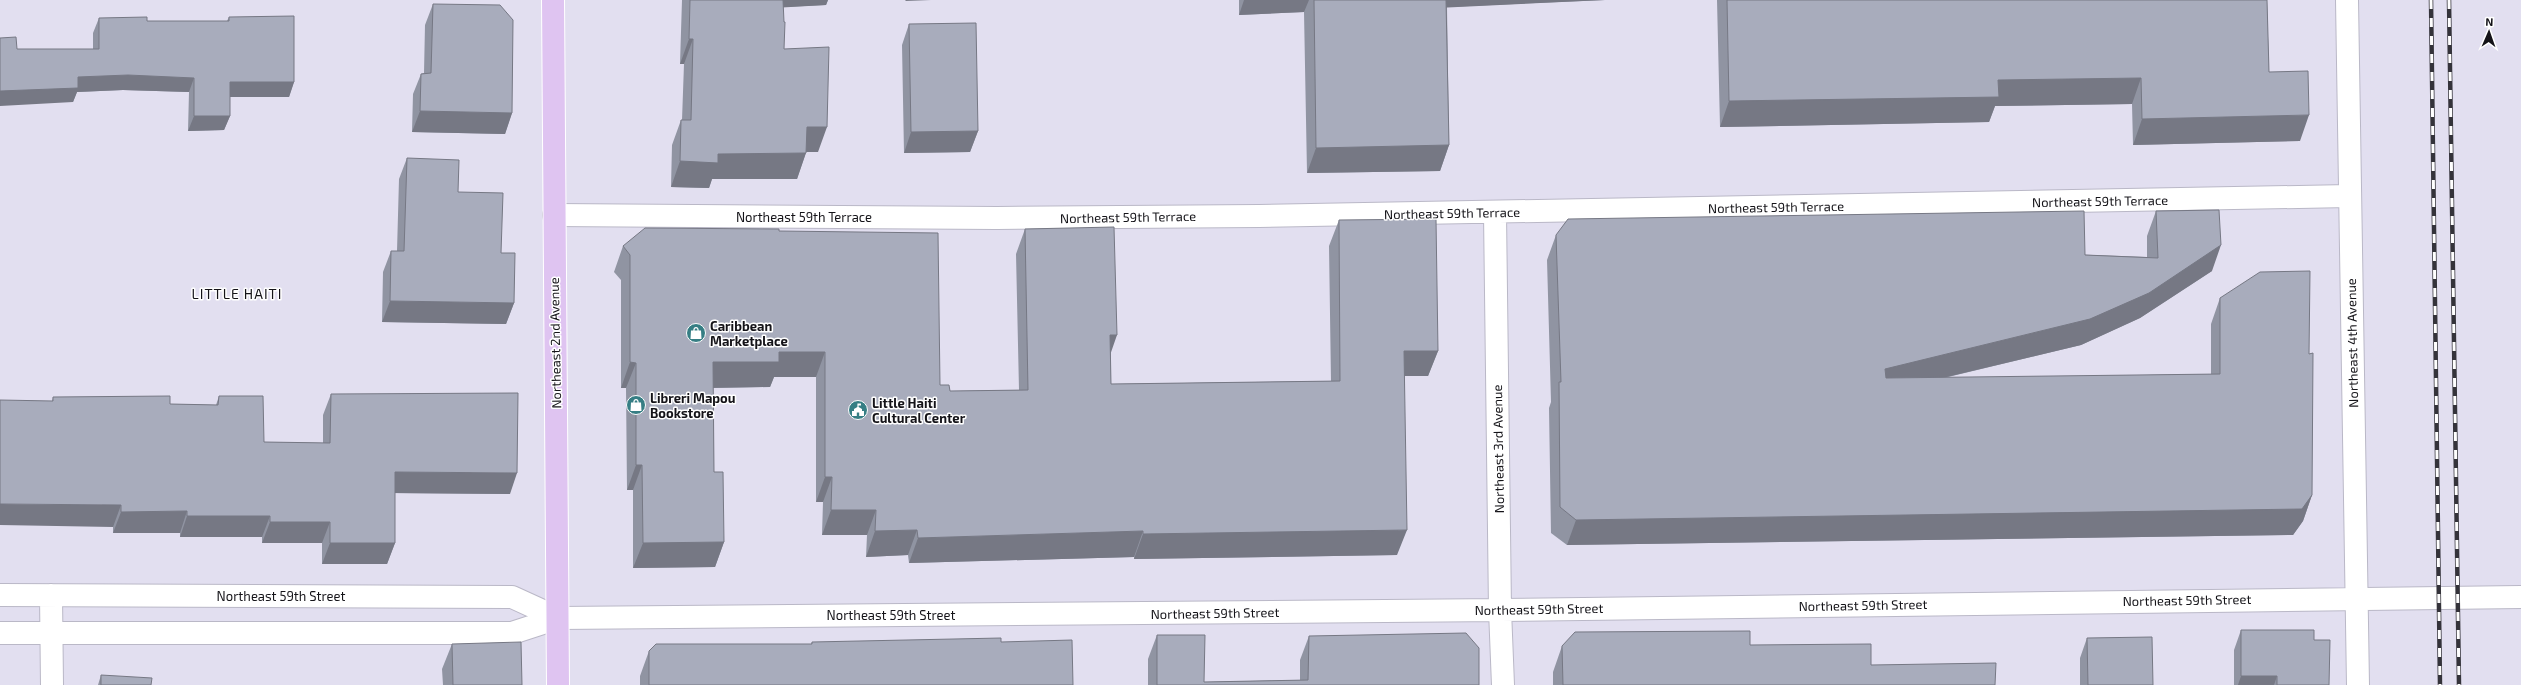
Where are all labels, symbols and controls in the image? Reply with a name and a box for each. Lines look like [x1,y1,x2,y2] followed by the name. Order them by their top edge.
[2469,12,2509,52] north arrow
[2485,15,2494,28] text: N
[2032,192,2168,210] street label: Northeast 59th Terrace
[1708,198,1844,216] street label: Northeast 59th Terrace
[1384,204,1520,222] street label: Northeast 59th Terrace
[1060,208,1196,226] street label: Northeast 59th Terrace
[736,209,872,225] street label: Northeast 59th Terrace
[546,277,564,409] street label: Northeast 2nd Avenue
[2343,278,2361,408] street label: Northeast 4th Avenue
[192,285,282,302] district label: LITTLE HAITI
[710,318,788,349] place label: Caribbean Marketplace
[685,322,707,344] shop icon: Caribbean Marketplace
[1489,384,1507,514] street label: Northeast 3rd Avenue
[650,390,735,421] place label: Libreri Mapou Bookstore
[625,394,647,416] shop icon: Libreri Mapou Bookstore
[872,395,966,426] place label: Little Haiti Cultural Center
[847,399,869,421] public building icon: Little Haiti Cultural Center
[217,588,345,604] street label: Northeast 59th Street
[2122,591,2252,609] street label: Northeast 59th Street
[1798,596,1928,614] street label: Northeast 59th Street
[1474,600,1604,618] street label: Northeast 59th Street
[1150,604,1280,622] street label: Northeast 59th Street
[827,607,955,623] street label: Northeast 59th Street

